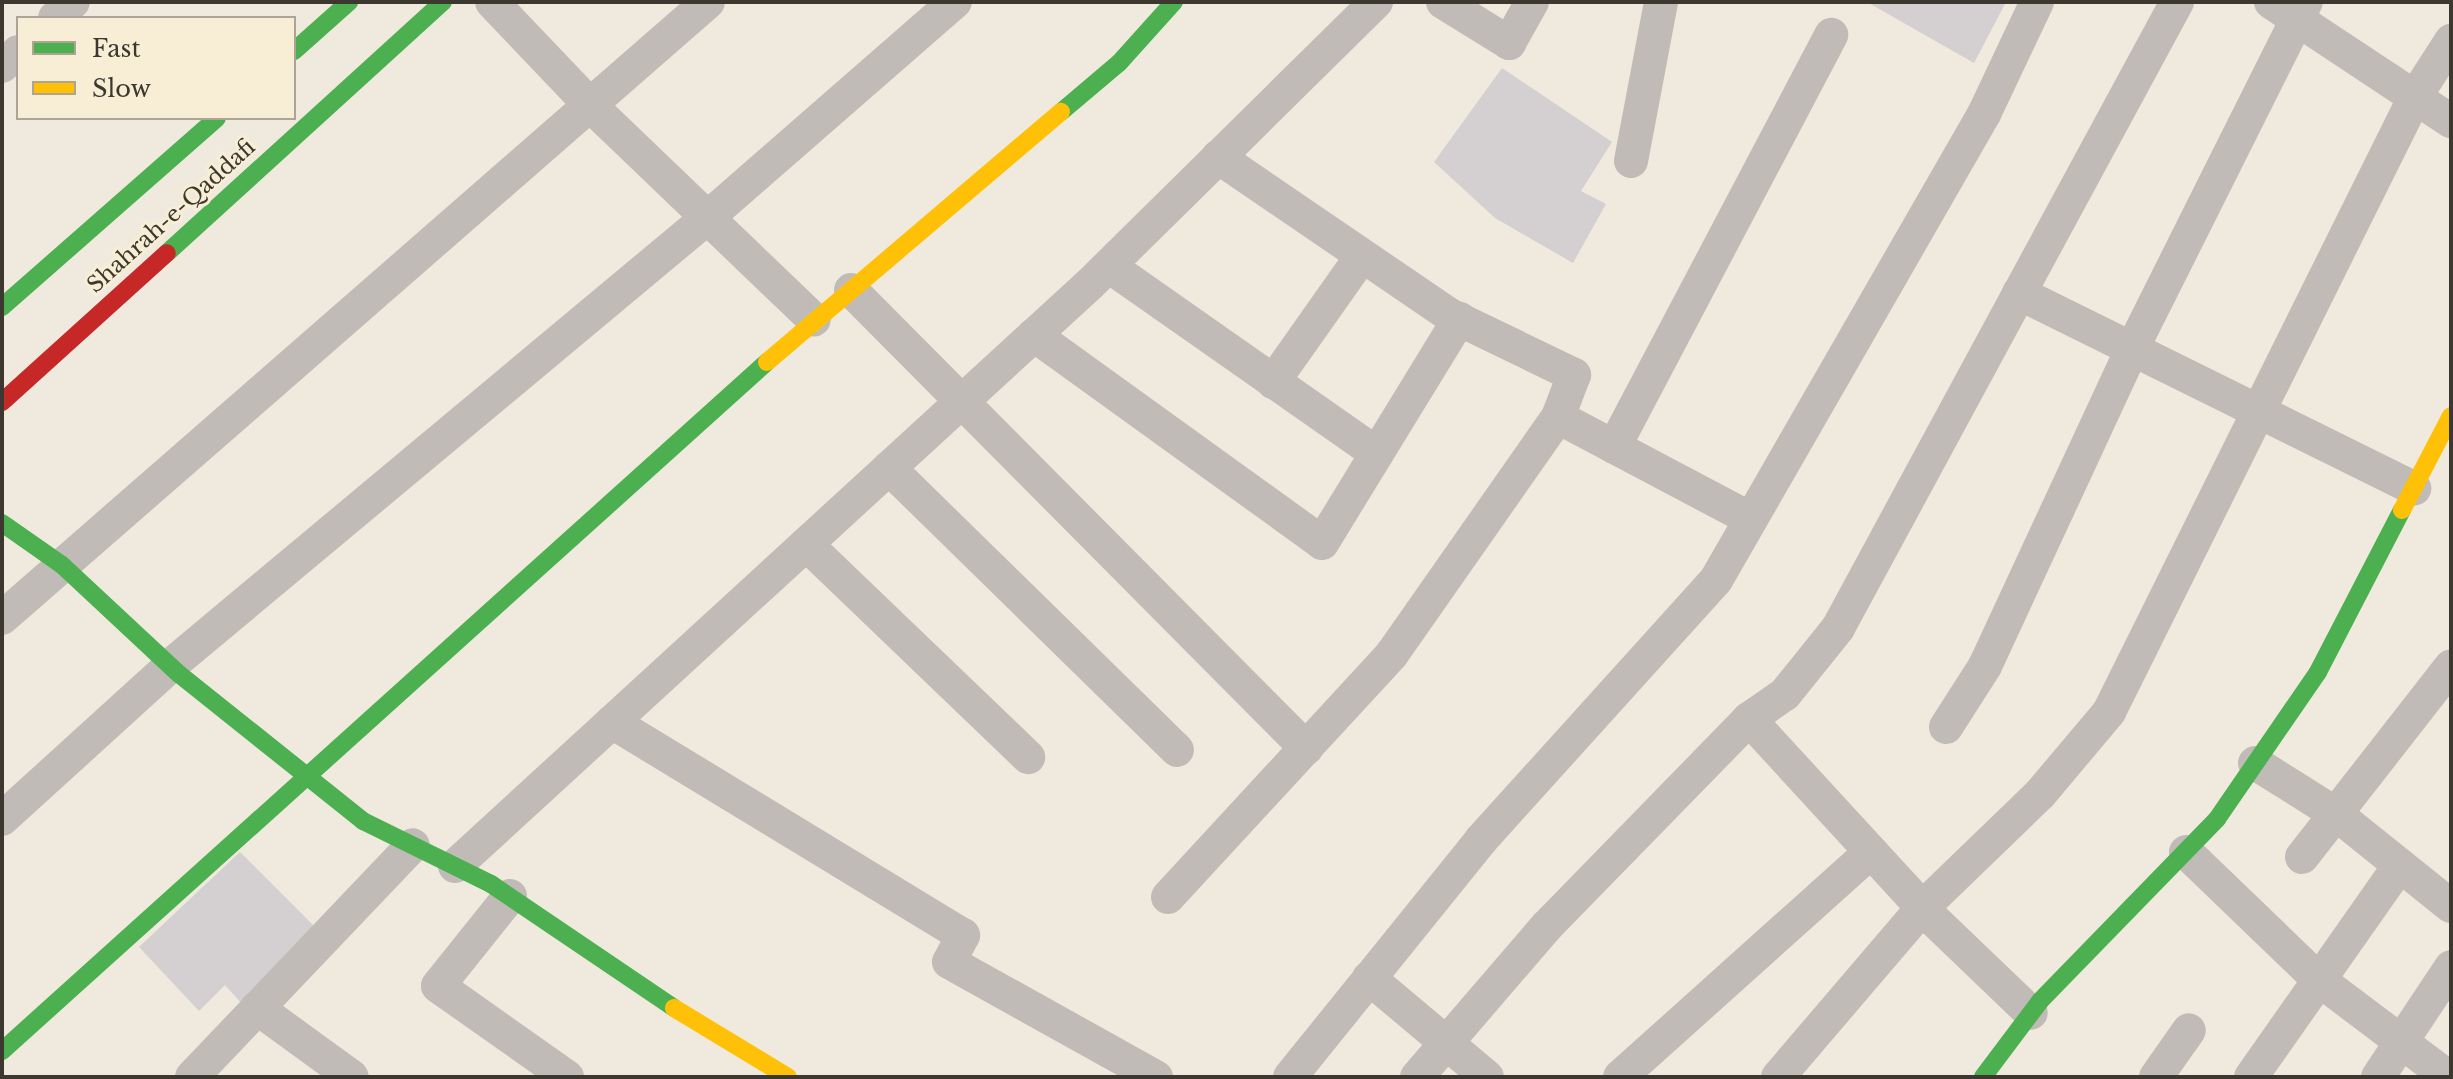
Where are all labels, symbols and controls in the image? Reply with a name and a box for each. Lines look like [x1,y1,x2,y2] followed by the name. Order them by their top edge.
[16,16,296,120] legend
[92,34,140,63] text: Fast
[92,74,151,103] text: Slow
[82,134,260,298] street label: Shahrah-e-Qaddafi

